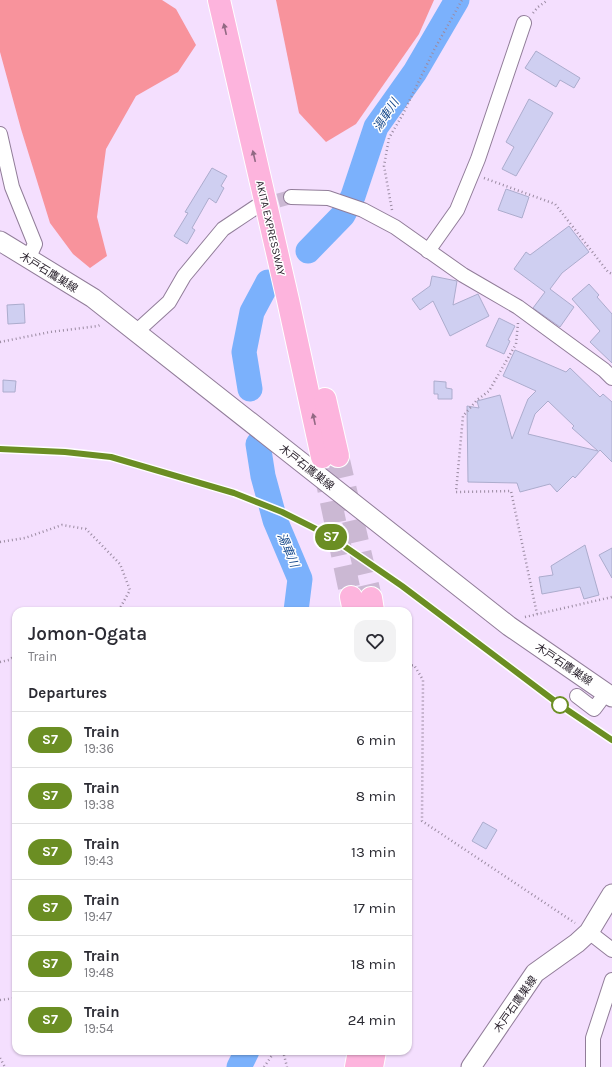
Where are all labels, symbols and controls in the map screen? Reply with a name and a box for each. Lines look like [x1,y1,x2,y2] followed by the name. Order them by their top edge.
[222,23,228,35] one-way arrow
[370,94,403,134] water label: 湯車川
[251,150,257,162] one-way arrow
[253,179,288,277] street label: AKITA EXPRESSWAY
[17,249,80,295] street label: 木戸石鷹巣線
[310,413,316,425] one-way arrow
[277,442,337,493] street label: 木戸石鷹巣線
[313,524,349,550] line badge: S7
[323,528,339,545] text: S7
[275,531,302,571] water label: 湯車川
[354,620,396,662] button: heart
[28,623,147,645] text: Jomon-Ogata
[533,641,595,688] street label: 木戸石鷹巣線
[28,649,57,664] text: Train
[28,684,107,702] text: Departures
[551,696,569,714] unlabelled marker
[84,723,120,741] text: Train
[42,731,58,748] text: S7
[356,731,396,749] text: 6 min
[84,741,114,756] text: 19:36
[84,779,120,797] text: Train
[42,787,58,804] text: S7
[356,787,396,805] text: 8 min
[84,797,115,812] text: 19:38
[84,835,120,853] text: Train
[42,843,58,860] text: S7
[351,843,396,861] text: 13 min
[84,853,114,868] text: 19:43
[84,891,120,909] text: Train
[42,899,58,916] text: S7
[353,899,396,917] text: 17 min
[84,909,112,924] text: 19:47
[84,947,120,965] text: Train
[42,955,58,972] text: S7
[351,955,396,973] text: 18 min
[84,965,114,980] text: 19:48
[491,974,540,1035] street label: 木戸石鷹巣線
[84,1003,120,1021] text: Train
[42,1011,58,1028] text: S7
[348,1011,396,1029] text: 24 min
[84,1021,113,1036] text: 19:54

